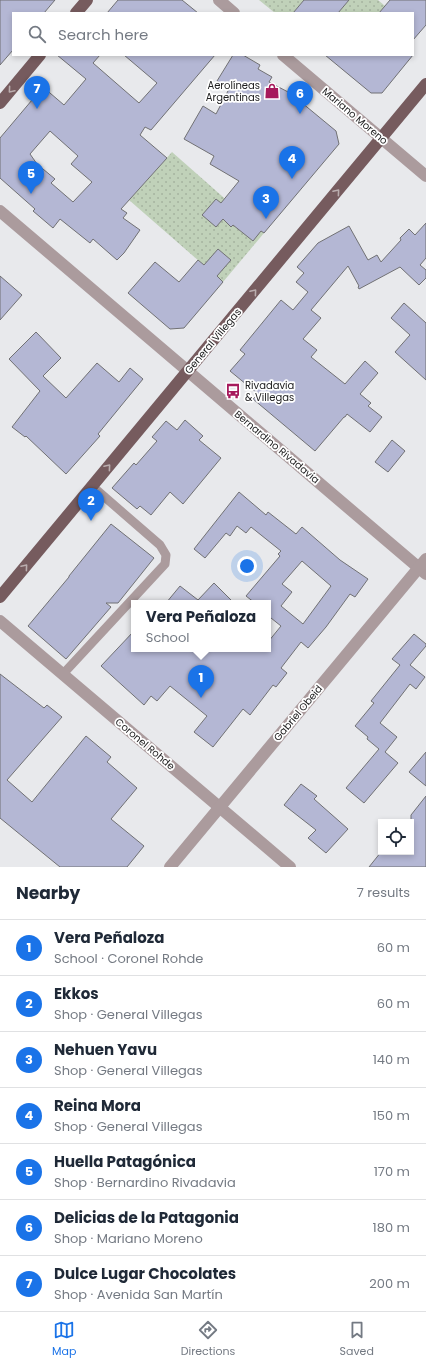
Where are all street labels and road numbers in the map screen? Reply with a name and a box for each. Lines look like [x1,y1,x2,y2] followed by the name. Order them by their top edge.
[319,84,391,148] street label: Mariano Moreno
[181,305,245,377] street label: General Villegas
[231,407,323,487] street label: Bernardino Rivadavia
[270,682,326,744] street label: Gabriel Obeid
[112,715,178,773] street label: Coronel Rohde

